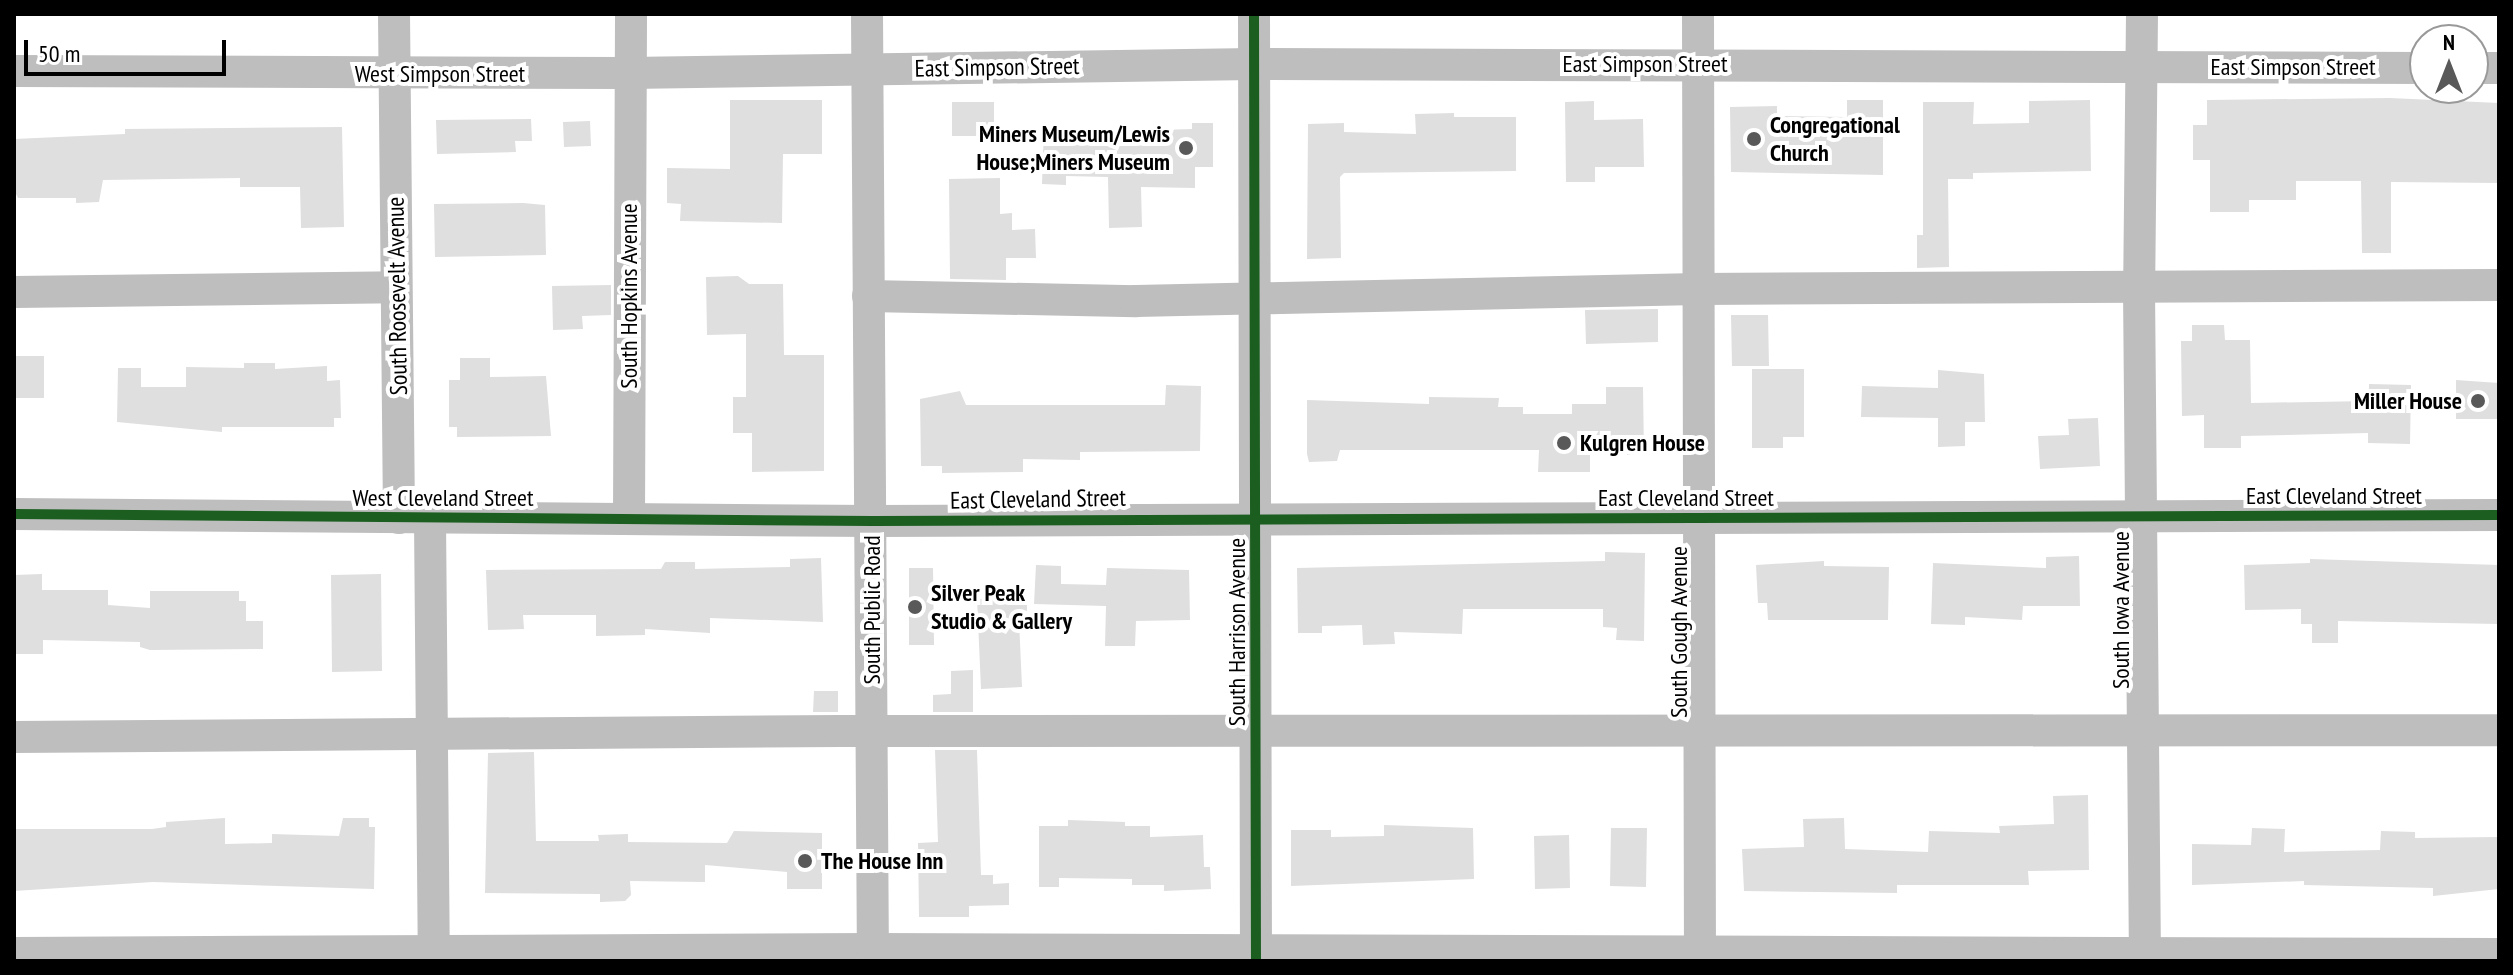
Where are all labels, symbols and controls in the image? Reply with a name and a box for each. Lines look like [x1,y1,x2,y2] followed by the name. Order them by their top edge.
[28,24,230,74] scale bar
[2409,24,2489,104] north arrow
[2443,28,2455,56] text: N
[38,38,80,69] text: 50 m
[1562,50,1728,78] street label: East Simpson Street
[914,51,1080,83] street label: East Simpson Street
[2210,53,2376,81] street label: East Simpson Street
[355,60,525,88] street label: West Simpson Street
[1770,111,1900,167] place label: Congregational Church
[976,120,1170,176] place label: Miners Museum/Lewis House;Miners Museum
[1745,130,1763,148] marker: Congregational Church
[1177,139,1195,157] marker: Miners Museum/Lewis House;Miners Museum
[381,196,413,396] street label: South Roosevelt Avenue
[615,203,643,389] street label: South Hopkins Avenue
[2354,387,2462,415] place label: Miller House
[2469,392,2487,410] marker: Miller House
[1580,429,1705,457] place label: Kulgren House
[1555,434,1573,452] marker: Kulgren House
[2246,482,2422,510] street label: East Cleveland Street
[950,483,1126,515] street label: East Cleveland Street
[352,484,534,512] street label: West Cleveland Street
[1598,484,1774,512] street label: East Cleveland Street
[2107,531,2135,689] street label: South Iowa Avenue
[858,535,886,685] street label: South Public Road
[1223,538,1251,726] street label: South Harrison Avenue
[1665,546,1693,718] street label: South Gough Avenue
[931,579,1072,635] place label: Silver Peak Studio & Gallery
[906,598,924,616] marker: Silver Peak Studio & Gallery
[821,847,943,875] place label: The House Inn
[796,852,814,870] marker: The House Inn

